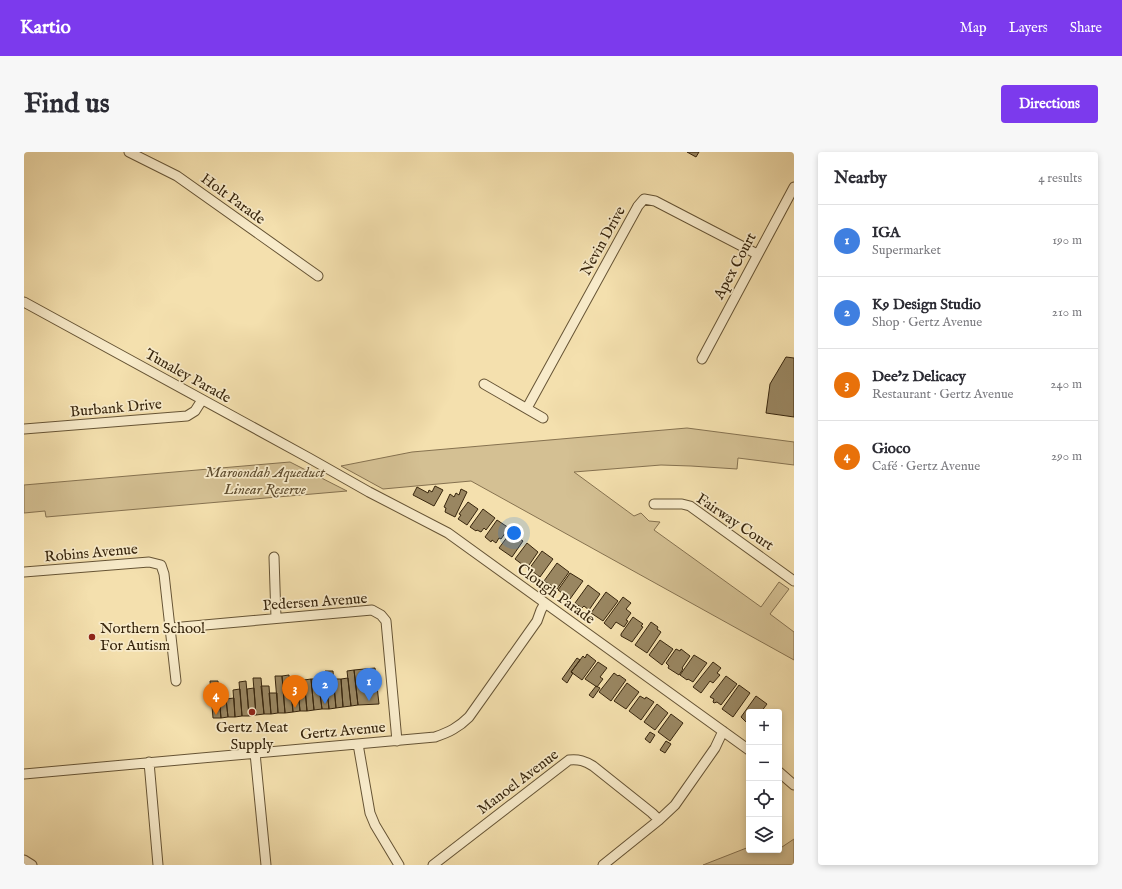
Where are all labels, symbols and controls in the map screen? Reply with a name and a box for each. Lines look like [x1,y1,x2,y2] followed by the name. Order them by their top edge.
[20,16,71,40] text: Kartio
[960,19,987,37] text: Map
[1009,19,1048,37] text: Layers
[1070,19,1102,37] text: Share
[1001,85,1098,123] button: Directions
[24,87,110,122] text: Find us
[834,168,887,189] text: Nearby
[197,169,269,229] street label: Holt Parade
[1038,170,1082,187] text: 4 results
[576,203,630,279] street label: Nevin Drive
[872,223,900,242] text: IGA
[709,229,761,304] street label: Apex Court
[845,232,849,249] text: 1
[1052,232,1082,249] text: 190 m
[872,242,941,259] text: Supermarket
[872,295,981,314] text: K9 Design Studio
[844,304,850,321] text: 2
[1052,304,1082,321] text: 210 m
[872,314,982,331] text: Shop · Gertz Avenue
[142,345,234,407] street label: Tunaley Parade
[872,367,966,386] text: Dee'z Delicacy
[845,376,849,393] text: 3
[1050,376,1082,393] text: 240 m
[872,386,1014,403] text: Restaurant · Gertz Avenue
[69,395,163,421] street label: Burbank Drive
[872,439,910,458] text: Gioco
[844,448,850,465] text: 4
[1051,448,1082,465] text: 290 m
[872,458,980,475] text: Café · Gertz Avenue
[205,463,326,499] park label: Maroondah Aqueduct Linear Reserve
[693,489,777,555] street label: Fairway Court
[504,523,524,543] your location
[43,539,139,567] street label: Robins Avenue
[513,559,599,629] street label: Clough Parade
[262,589,368,615] street label: Pedersen Avenue
[100,619,206,655] place label: Northern School For Autism
[87,632,97,642] marker: Northern School For Autism
[356,668,382,701] pin: 1
[312,671,338,704] pin: 2
[282,675,308,708] pin: 3
[203,682,229,715] pin: 4
[247,707,257,717] marker: Gertz Meat Supply
[746,709,782,853] map controls
[746,709,782,745] button: +
[216,718,288,754] place label: Gertz Meat Supply
[300,718,387,744] street label: Gertz Avenue
[474,745,562,819] street label: Manoel Avenue
[746,745,782,781] button: −
[746,781,782,817] button: locate
[746,817,782,853] button: layers

